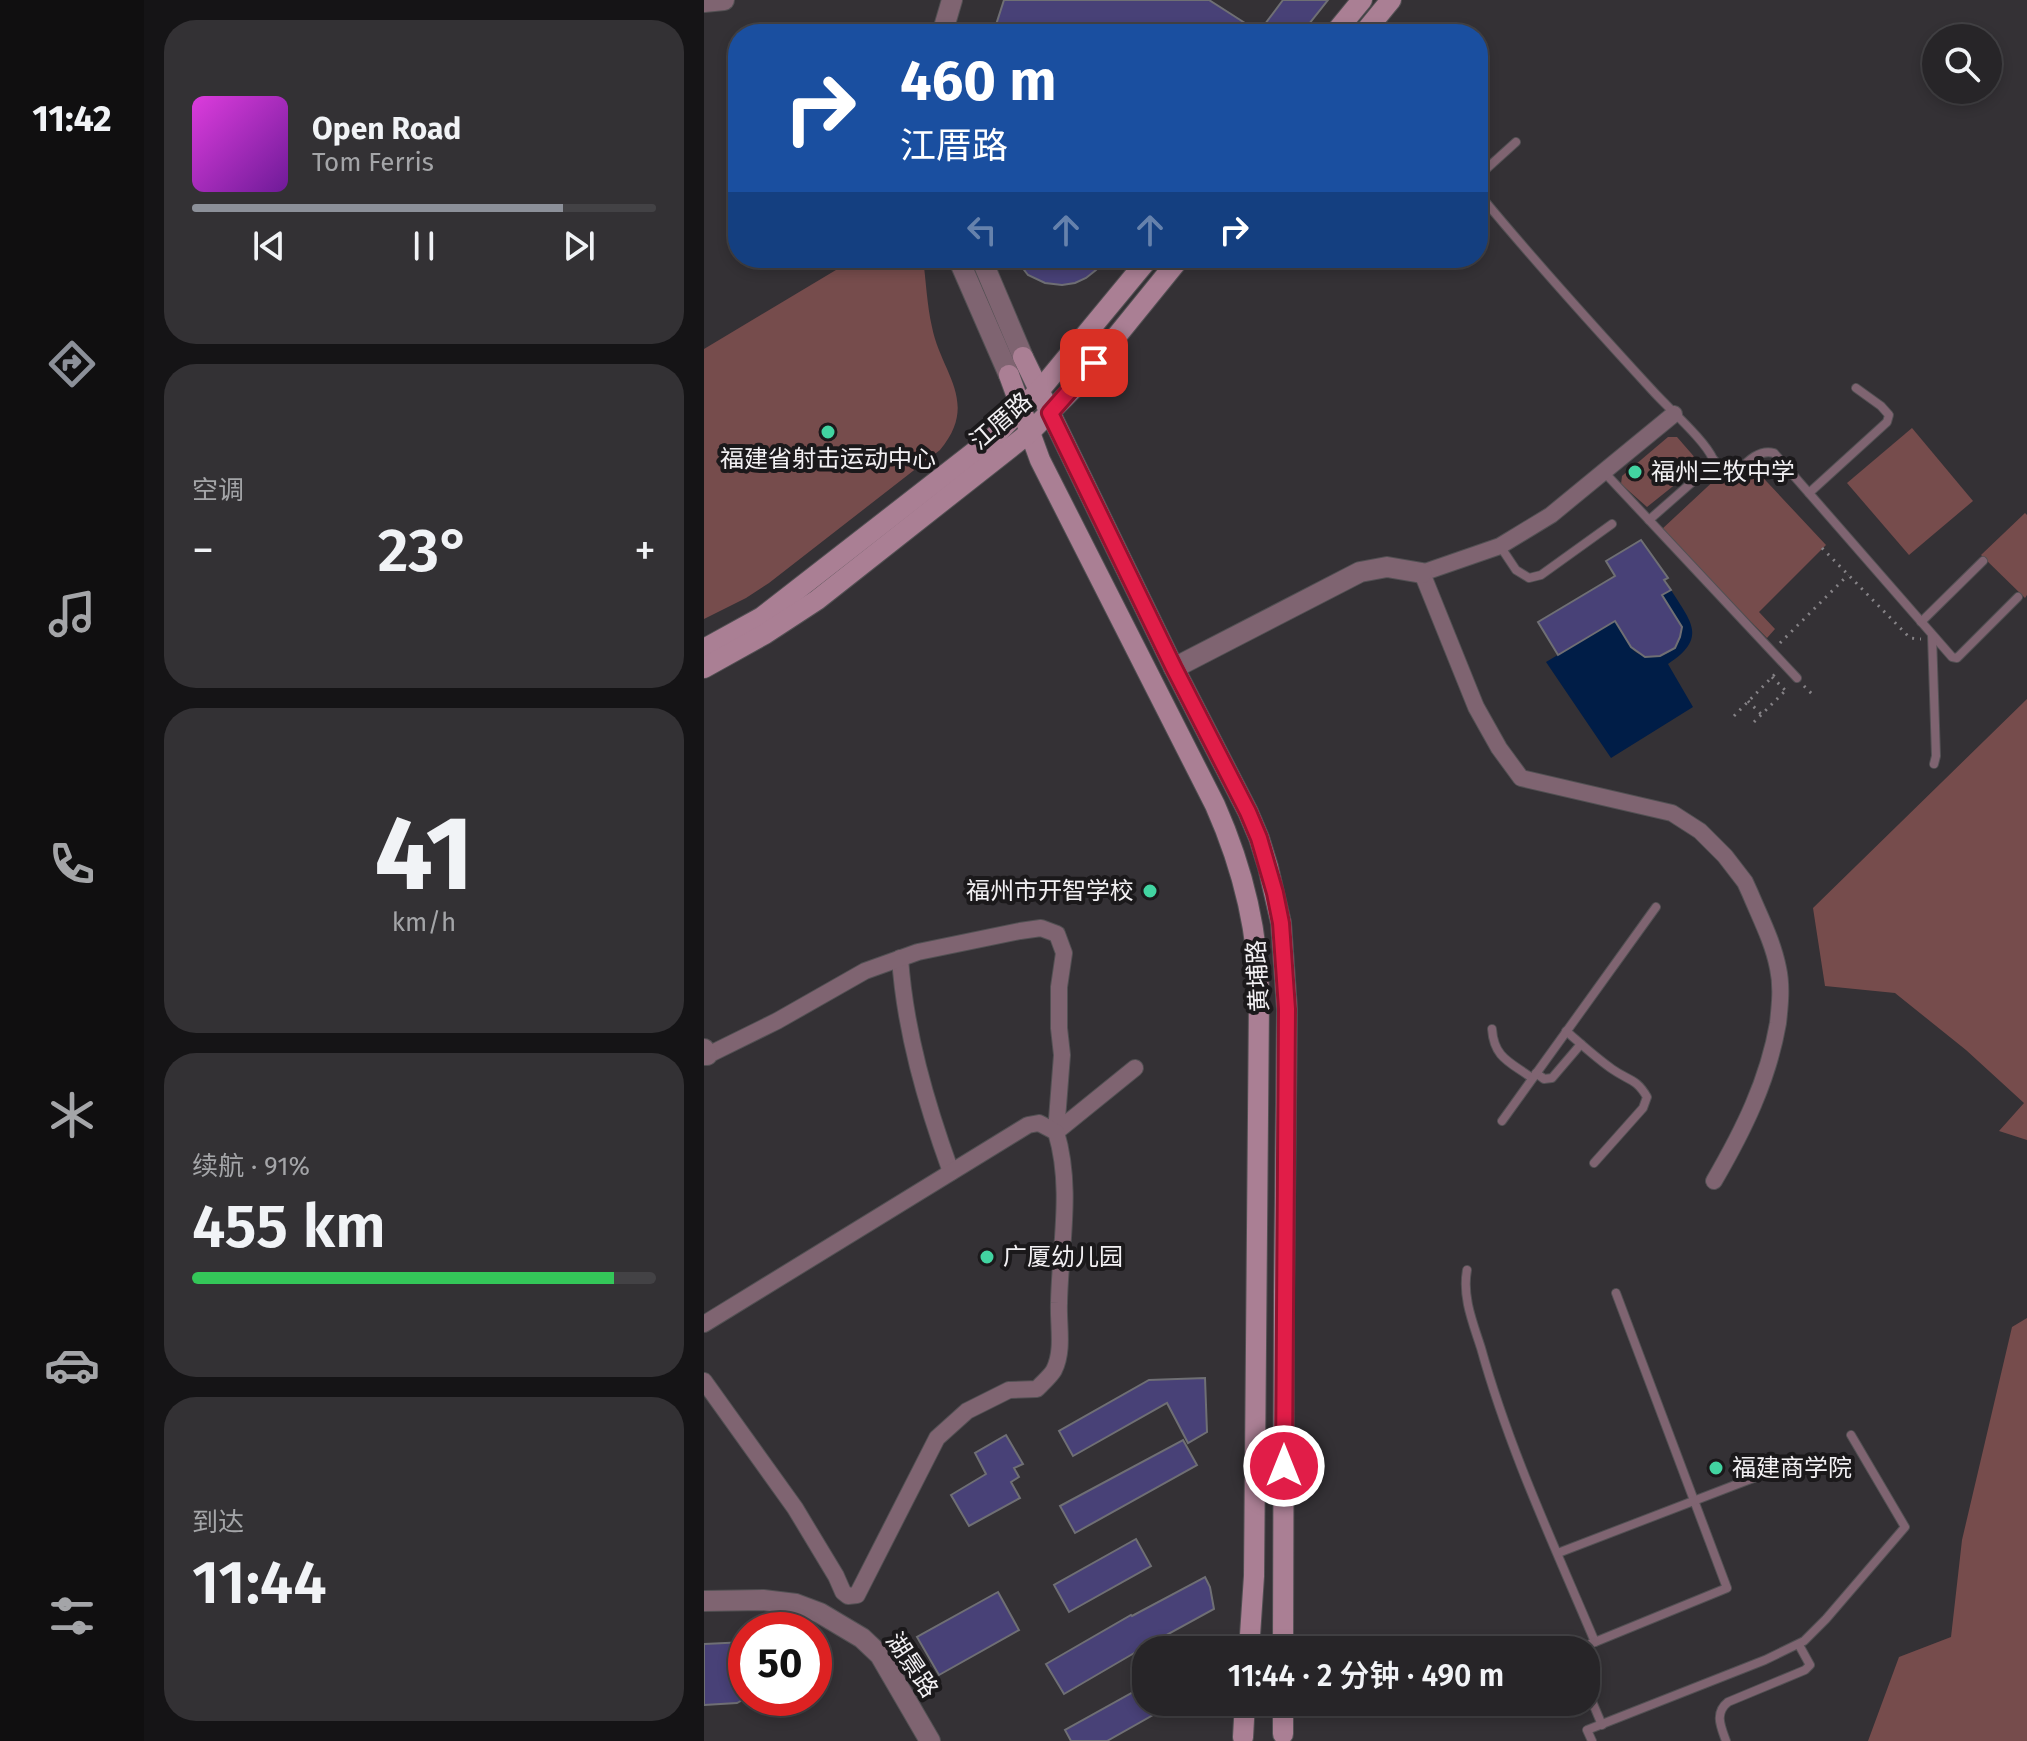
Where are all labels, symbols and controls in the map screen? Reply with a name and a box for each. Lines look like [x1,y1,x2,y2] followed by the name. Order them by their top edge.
[1922,24,2002,104] map controls
[1922,24,2002,104] button: search
[900,48,1057,115] text: 460 m
[768,56,872,160] icon: right
[32,97,112,141] text: 11:42
[312,111,461,147] text: Open Road
[900,124,1008,168] text: 江厝路
[312,147,434,178] text: Tom Ferris
[960,208,1004,252] icon: left
[1044,208,1088,252] icon: ahead
[1128,208,1172,252] icon: ahead
[1212,208,1256,252] icon: right
[247,224,291,268] icon: previous
[402,224,446,268] icon: pause
[557,224,601,268] icon: next
[1060,329,1128,397] pin
[44,336,100,392] icon: directions
[1072,341,1116,385] icon: arrive
[965,387,1037,455] street label: 江厝路
[819,423,837,441] marker: 福建省射击运动中心
[720,445,936,473] place label: 福建省射击运动中心
[1651,458,1795,486] place label: 福州三牧中学
[1626,463,1644,481] marker: 福州三牧中学
[192,475,244,506] text: 空调
[378,515,470,587] text: 23°
[192,524,214,577] text: −
[634,524,656,577] text: +
[44,586,100,642] icon: music
[374,792,474,917] text: 41
[44,836,100,892] icon: phone
[966,877,1134,905] place label: 福州市开智学校
[1141,882,1159,900] marker: 福州市开智学校
[392,907,456,938] text: km/h
[1242,939,1274,1013] street label: 黄埔路
[44,1087,100,1143] icon: climate
[192,1151,310,1182] text: 续航 · 91%
[192,1191,386,1263] text: 455 km
[1003,1243,1123,1271] place label: 广厦幼儿园
[978,1248,996,1266] marker: 广厦幼儿园
[44,1337,100,1393] icon: car
[1242,1424,1326,1508] position arrow
[1732,1454,1852,1482] place label: 福建商学院
[1707,1459,1725,1477] marker: 福建商学院
[192,1507,244,1538] text: 到达
[192,1547,327,1619] text: 11:44
[44,1588,100,1644] icon: filters
[728,1612,832,1716] speed limit sign: 50
[880,1627,944,1703] street label: 湖景路
[1228,1658,1504,1694] text: 11:44 · 2 分钟 · 490 m

